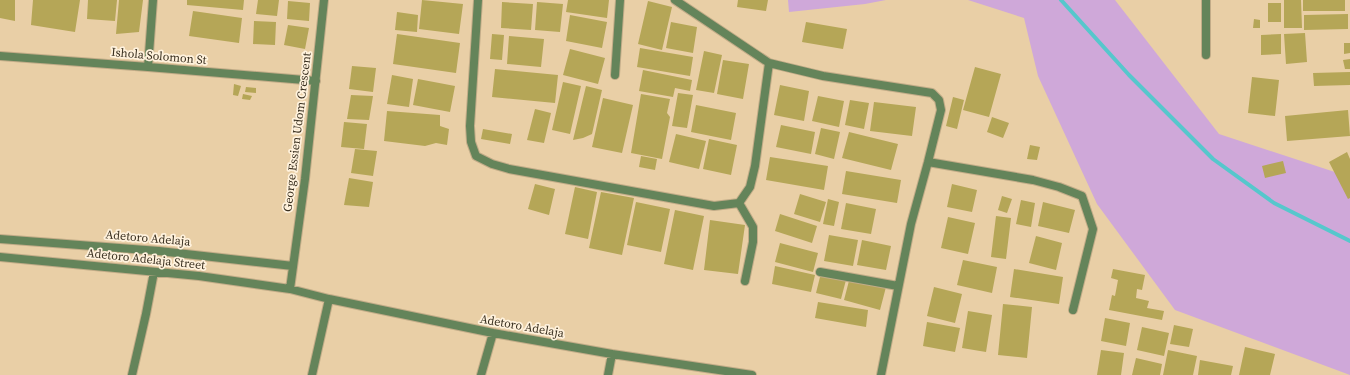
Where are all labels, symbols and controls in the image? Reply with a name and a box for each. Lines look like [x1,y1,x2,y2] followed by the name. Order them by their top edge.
[111,44,207,68] street label: Ishola Solomon St
[279,51,315,213] street label: George Essien Udom Crescent
[105,226,192,250] street label: Adetoro Adelaja
[86,245,206,273] street label: Adetoro Adelaja Street
[479,311,566,341] street label: Adetoro Adelaja

